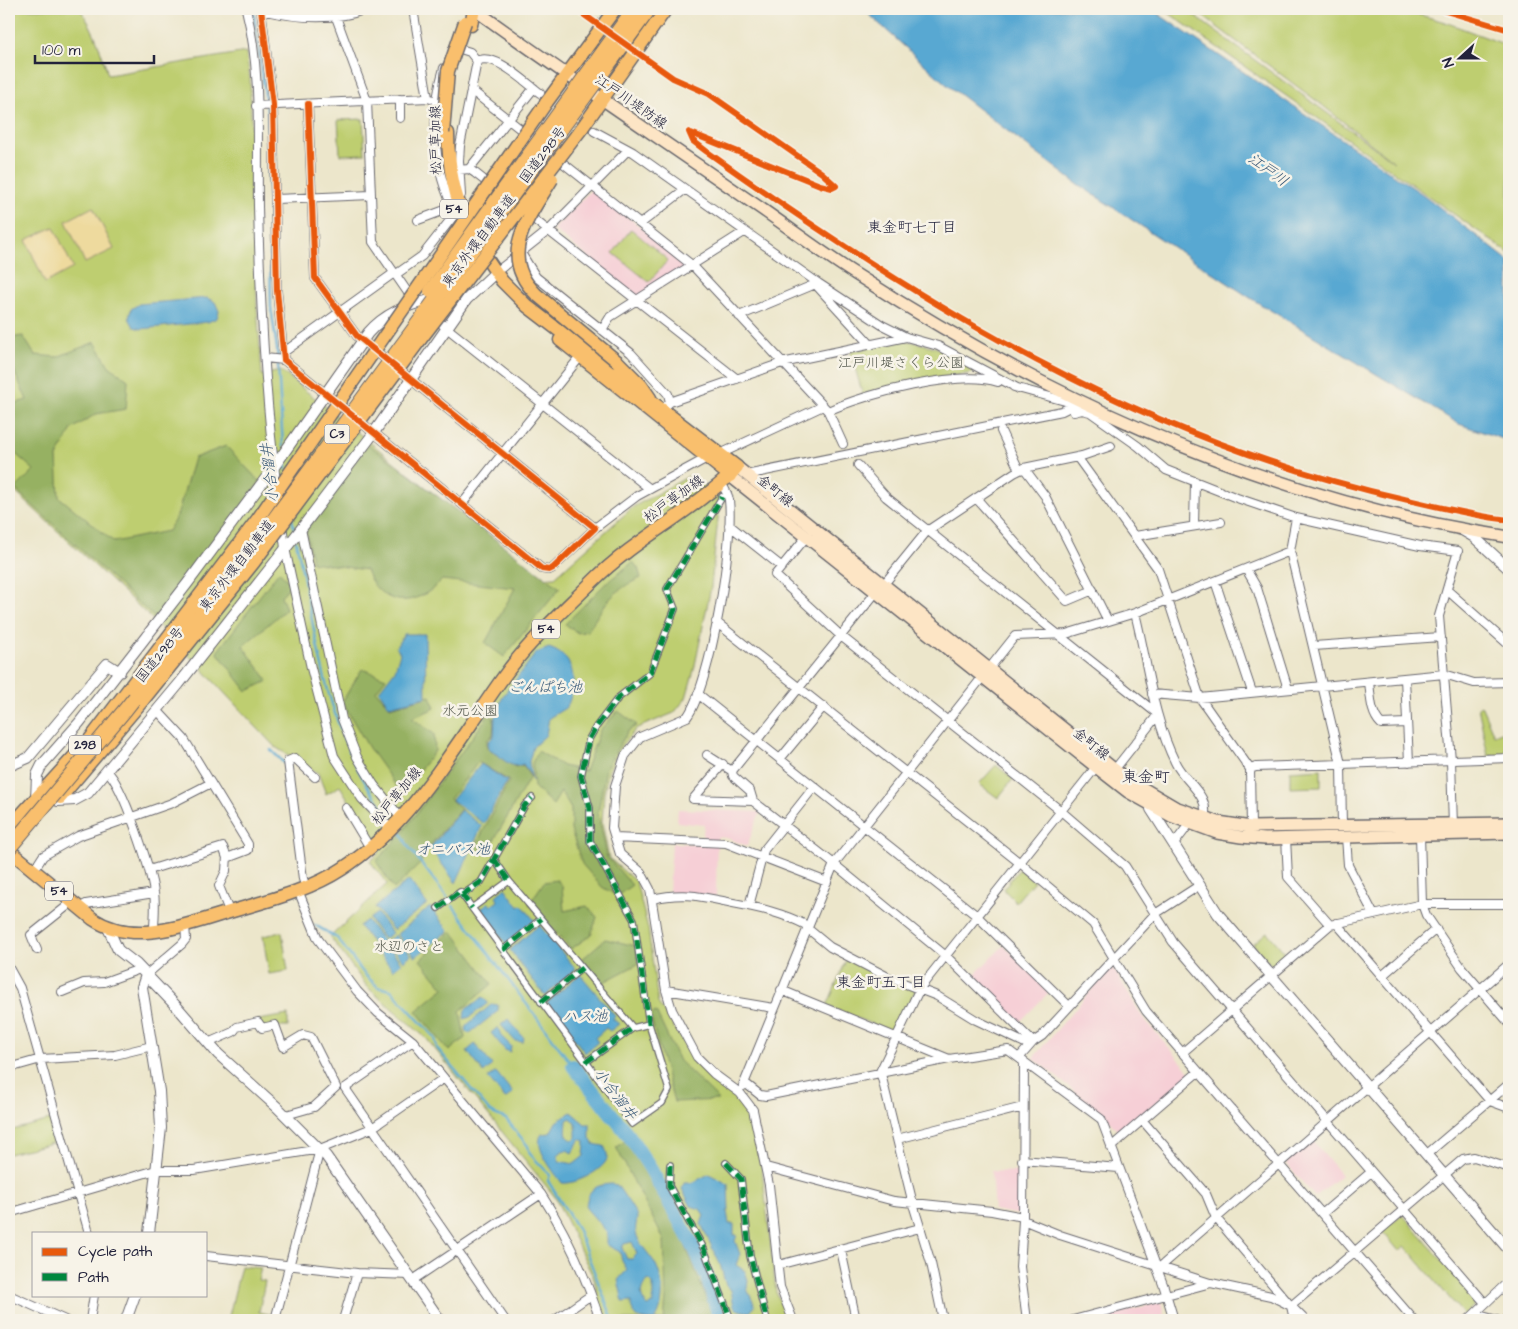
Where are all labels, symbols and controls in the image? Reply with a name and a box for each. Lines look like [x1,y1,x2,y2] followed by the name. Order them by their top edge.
[35,32,154,64] scale bar
[1436,32,1486,82] north arrow
[42,40,81,61] text: 100 m
[1438,54,1460,70] text: N
[591,70,671,134] street label: 江戸川堤防線
[425,105,447,175] street label: 松戸草加線
[515,122,571,188] street label: 国道298号
[1244,148,1292,192] water label: 江戸川
[437,190,521,292] street label: 東京外環自動車道
[440,200,468,218] road number: 54
[867,217,957,238] district label: 東金町七丁目
[838,353,964,373] park label: 江戸川堤さくら公園
[324,424,350,444] road number: C3
[256,441,284,504] water label: 小合溜井
[640,470,708,528] street label: 松戸草加線
[752,470,798,512] street label: 金町線
[195,516,279,616] street label: 東京外環自動車道
[532,620,560,638] road number: 54
[131,623,189,687] street label: 国道298号
[507,677,583,698] water label: ごんぱち池
[442,701,498,721] park label: 水元公園
[1068,723,1114,765] street label: 金町線
[69,736,101,754] road number: 298
[367,763,427,829] street label: 松戸草加線
[1122,766,1170,788] district label: 東金町
[416,839,491,860] water label: オニバス池
[45,881,73,900] road number: 54
[374,937,444,957] park label: 水辺のさと
[836,972,926,993] district label: 東金町五丁目
[562,1006,608,1027] water label: ハス池
[589,1064,642,1125] water label: 小合溜井
[32,1232,208,1296] legend
[78,1241,153,1263] text: Cycle path
[78,1267,109,1288] text: Path

